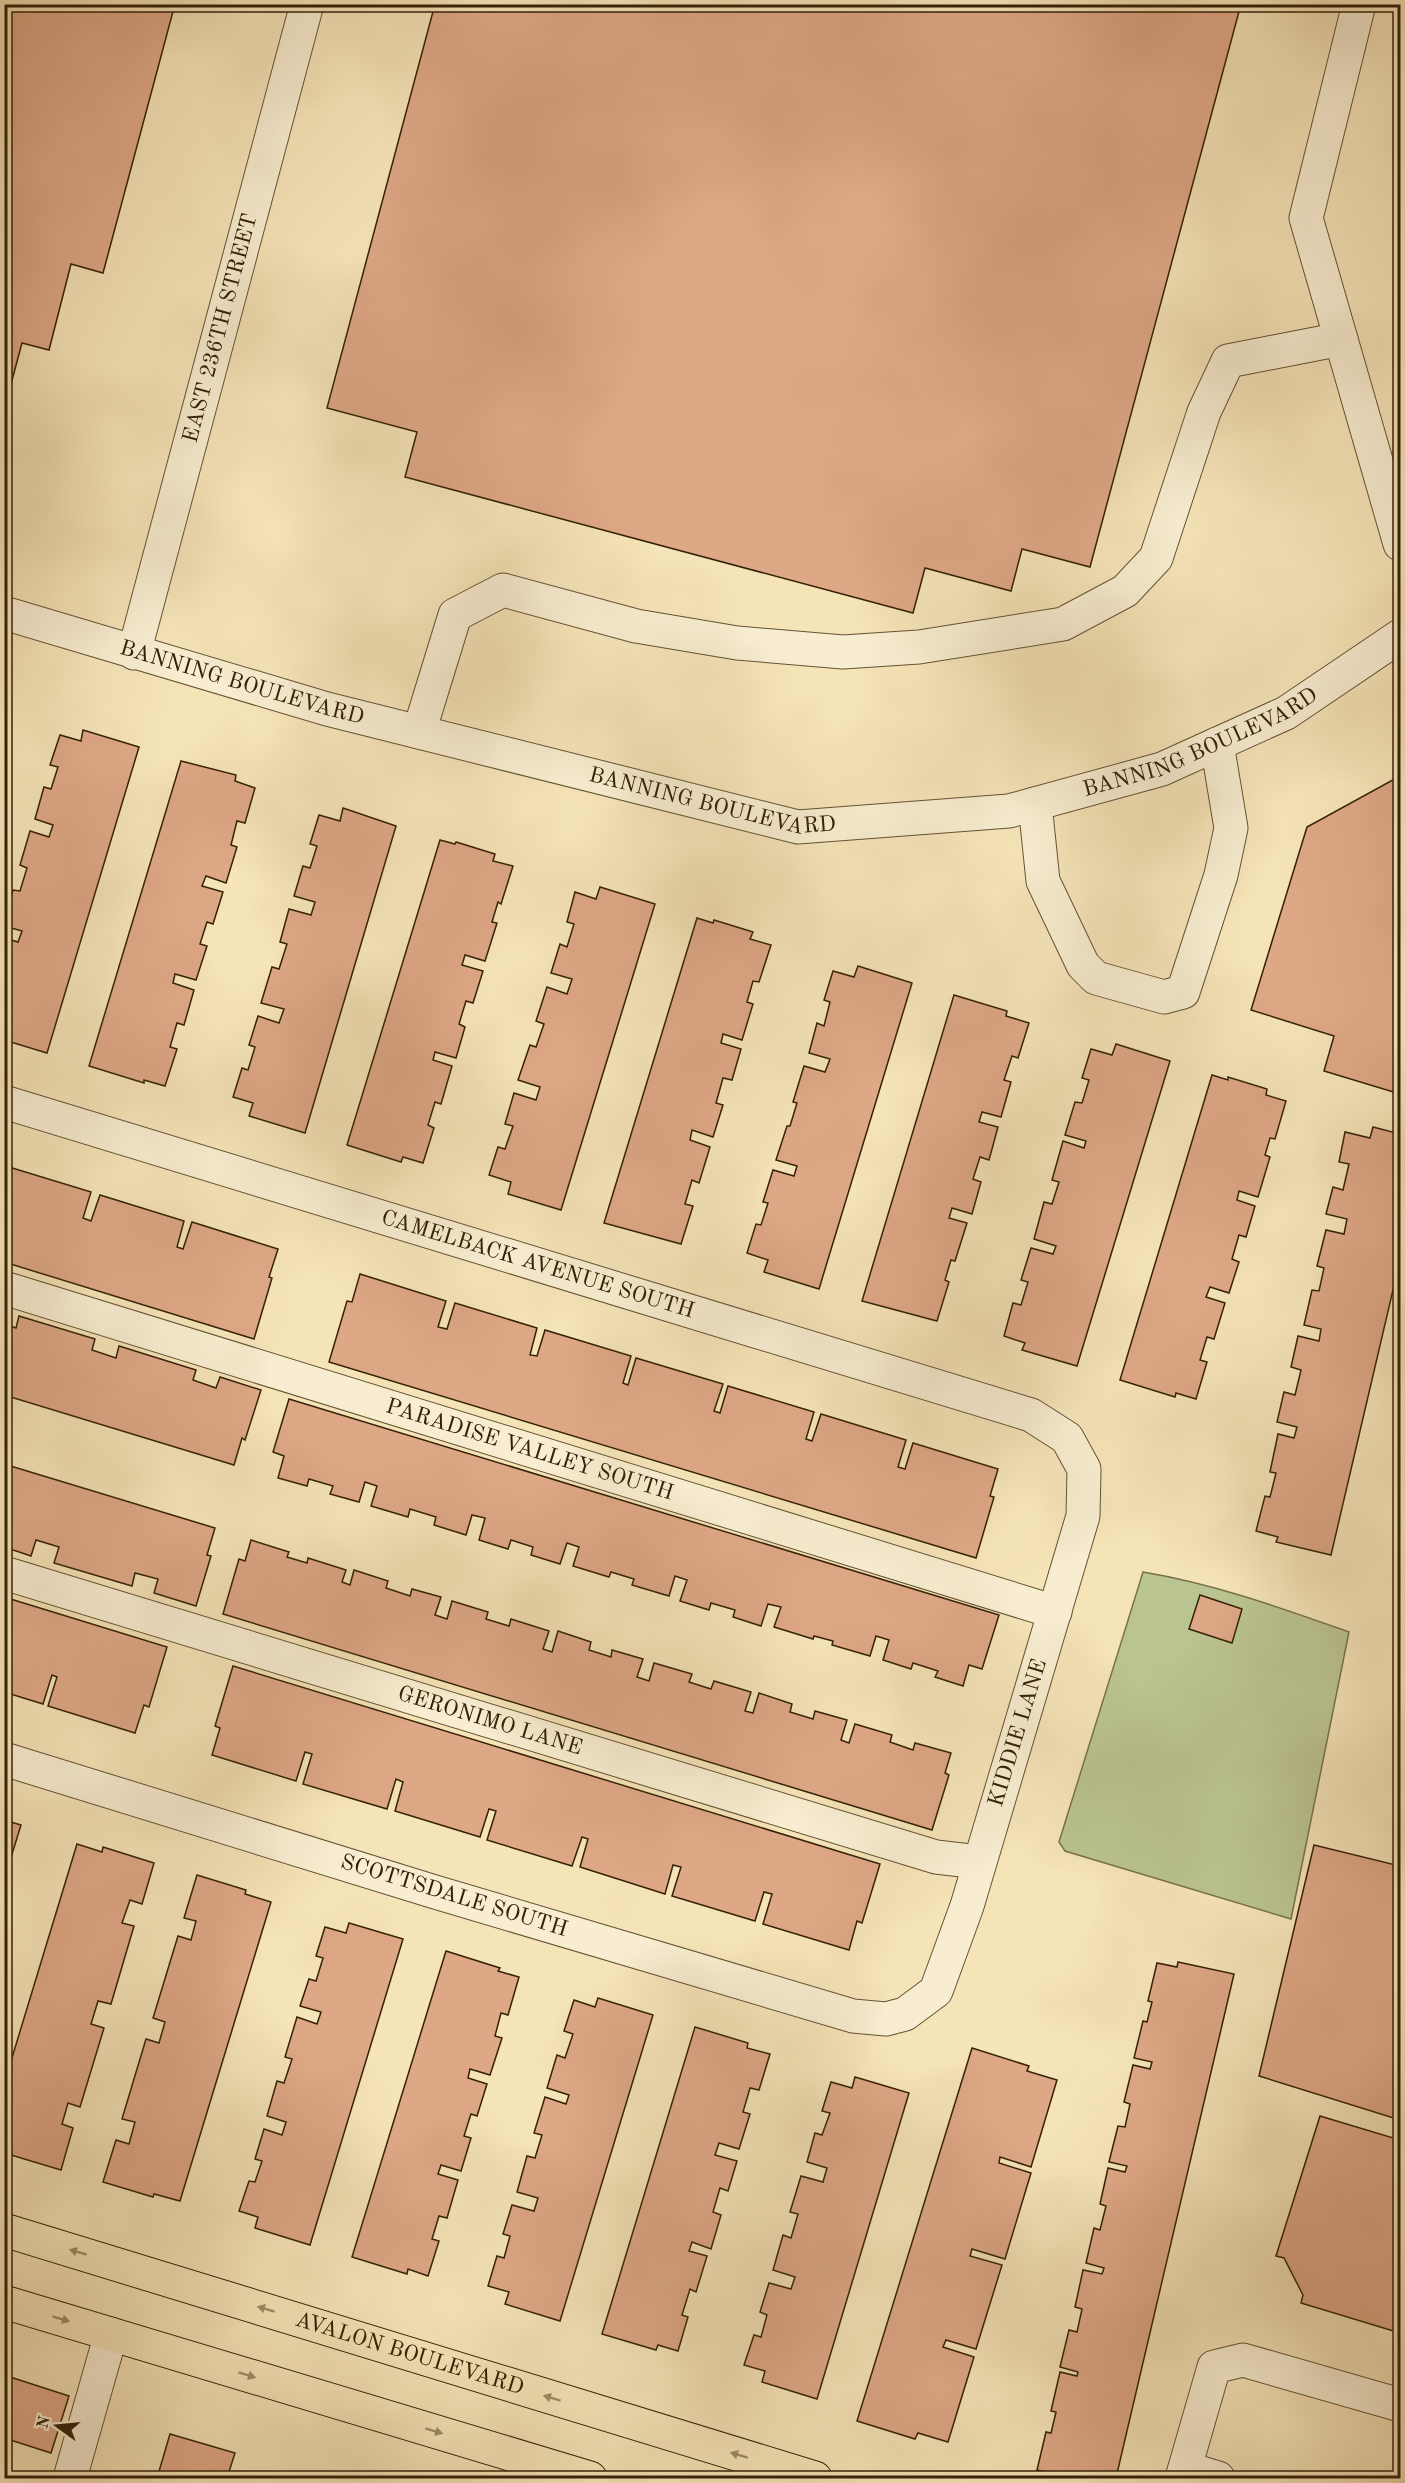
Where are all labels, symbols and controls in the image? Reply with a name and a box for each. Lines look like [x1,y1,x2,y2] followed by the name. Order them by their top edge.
[179,211,262,445] street label: EAST 236TH STREET
[117,637,366,729] street label: BANNING BOULEVARD
[1081,684,1322,801] street label: BANNING BOULEVARD
[587,764,837,839] street label: BANNING BOULEVARD
[379,1207,697,1323] street label: CAMELBACK AVENUE SOUTH
[383,1395,676,1505] street label: PARADISE VALLEY SOUTH
[985,1656,1051,1810] street label: KIDDIE LANE
[395,1683,585,1760] street label: GERONIMO LANE
[338,1851,570,1941] street label: SCOTTSDALE SOUTH
[69,2247,87,2256] one-way arrow
[257,2304,275,2313] one-way arrow
[293,2309,526,2399] street label: AVALON BOULEVARD
[52,2315,70,2324] one-way arrow
[238,2371,256,2380] one-way arrow
[543,2393,561,2402] one-way arrow
[27,2396,87,2456] north arrow
[35,2414,54,2431] text: N
[425,2427,443,2437] one-way arrow
[730,2450,748,2459] one-way arrow

